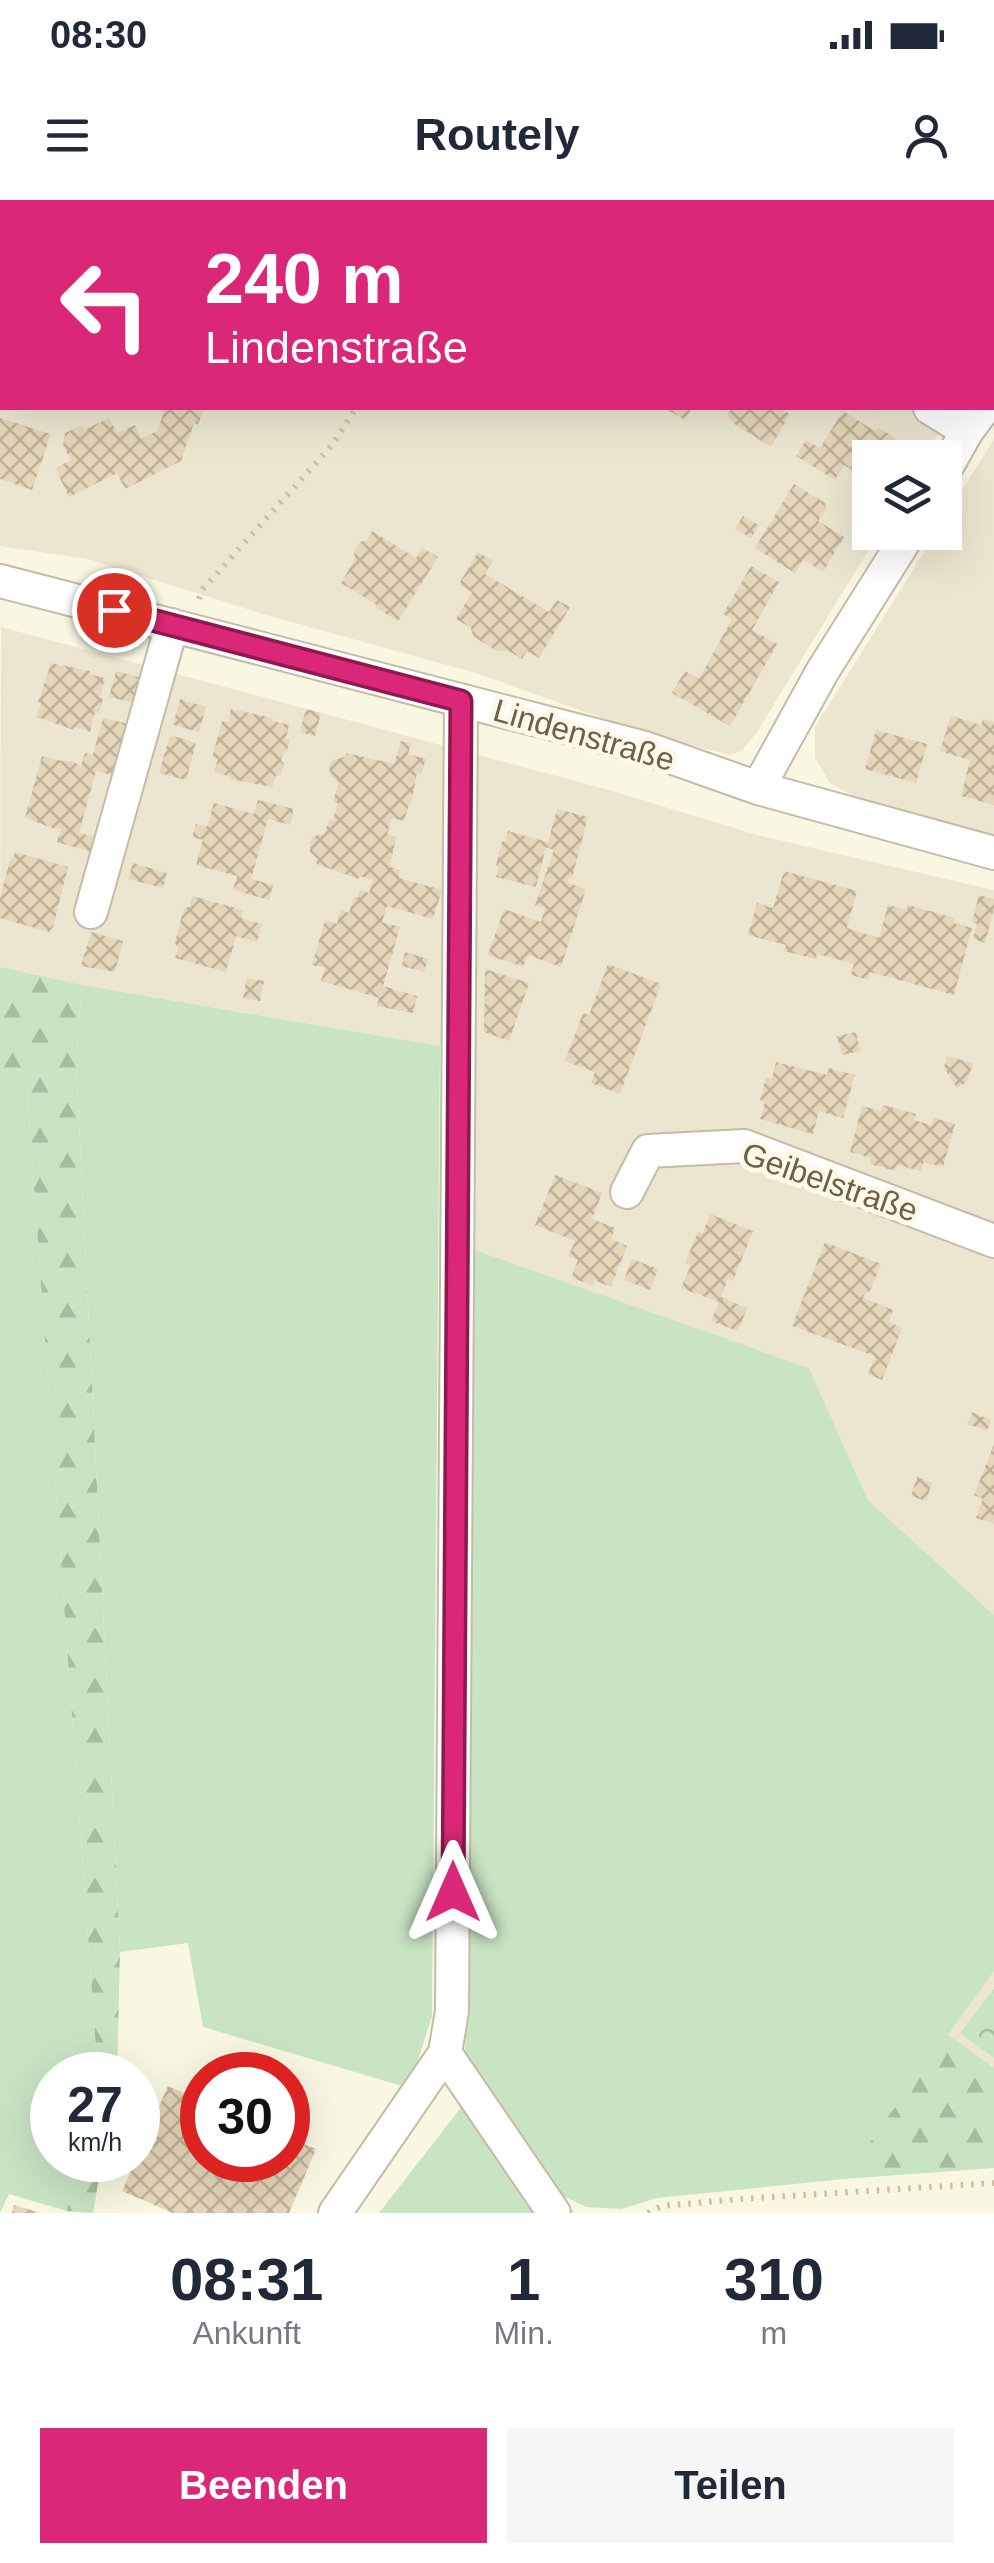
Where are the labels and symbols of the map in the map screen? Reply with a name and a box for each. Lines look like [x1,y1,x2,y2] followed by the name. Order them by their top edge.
[72,568,157,653] pin
[489,692,679,778] street label: Lindenstraße
[738,1135,922,1229] street label: Geibelstraße
[401,1840,505,1944] position arrow
[180,2052,310,2182] speed limit sign: 30

